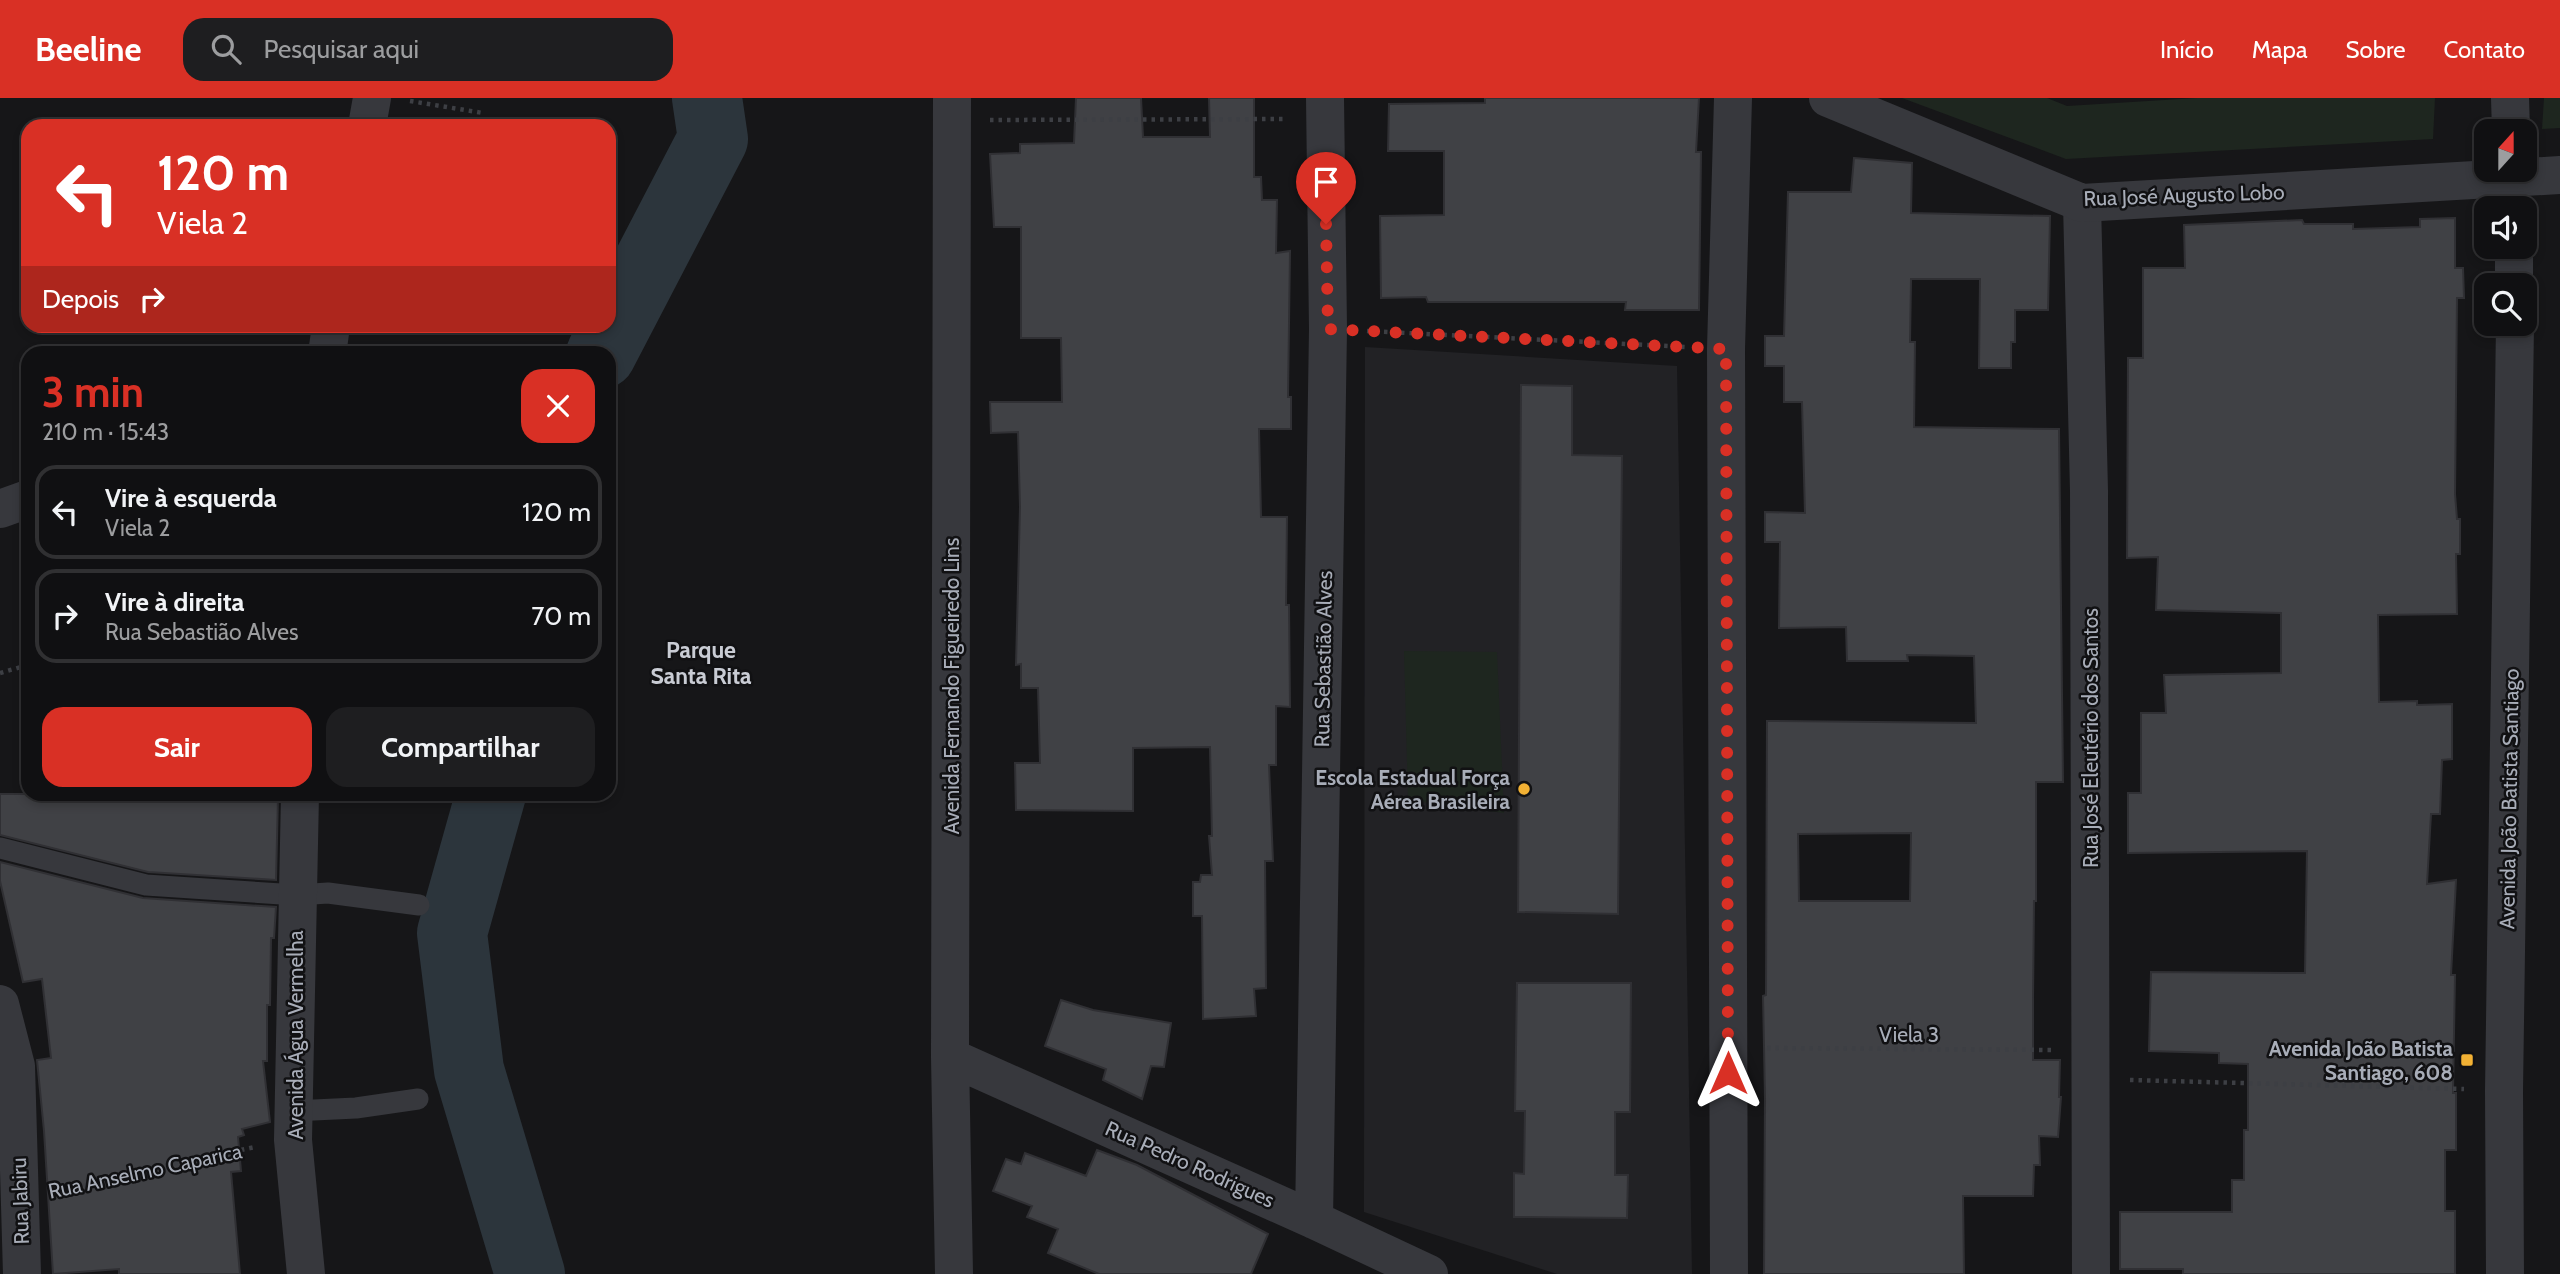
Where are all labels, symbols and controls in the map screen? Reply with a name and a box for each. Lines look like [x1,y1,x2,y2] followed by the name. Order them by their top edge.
[183,18,673,81] search box
[35,29,141,69] text: Beeline
[207,30,245,68] icon: search
[263,33,419,65] text: Pesquisar aqui
[2160,35,2214,64] text: Início
[2252,35,2307,64] text: Mapa
[2345,35,2406,64] text: Sobre
[2444,35,2525,64] text: Contato
[2474,119,2538,182] north arrow
[2474,119,2537,336] map controls
[157,143,289,202] text: 120 m
[42,147,133,238] icon: left
[1296,152,1356,224] pin
[1307,163,1345,201] icon: arrive
[2083,179,2285,211] street label: Rua José Augusto Lobo
[2474,196,2537,259] button: sound
[157,203,248,242] text: Viela 2
[2474,273,2537,336] button: search
[133,280,171,318] icon: right
[42,283,119,315] text: Depois
[42,366,144,418] text: 3 min
[521,369,595,443] button: close
[42,418,169,446] text: 210 m · 15:43
[105,482,277,514] text: Vire à esquerda
[46,493,84,531] icon: left
[522,496,591,528] text: 120 m
[105,514,170,542] text: Viela 2
[939,537,964,835] street label: Avenida Fernando Figueiredo Lins
[1309,570,1337,748] street label: Rua Sebastião Alves
[105,586,245,618] text: Vire à direita
[46,597,84,635] icon: right
[531,600,591,632] text: 70 m
[2078,608,2103,868] street label: Rua José Eleutério dos Santos
[105,618,299,646] text: Rua Sebastião Alves
[650,636,752,690] district label: Parque Santa Rita
[2494,668,2524,930] street label: Avenida João Batista Santiago
[42,707,312,787] button: Sair
[326,707,595,787] button: Compartilhar
[1315,765,1511,814] place label: Escola Estadual Força Aérea Brasileira
[1516,781,1532,797] marker: Escola Estadual Força Aérea Brasileira
[283,930,308,1140] street label: Avenida Água Vermelha
[1879,1022,1939,1047] street label: Viela 3
[1691,1036,1765,1110] position arrow
[2269,1036,2454,1085] place label: Avenida João Batista Santiago, 608
[2459,1052,2475,1068] marker: Avenida João Batista Santiago, 608
[1102,1115,1279,1213] street label: Rua Pedro Rodrigues
[46,1138,244,1204] street label: Rua Anselmo Caparica
[6,1157,34,1245] street label: Rua Jabiru

